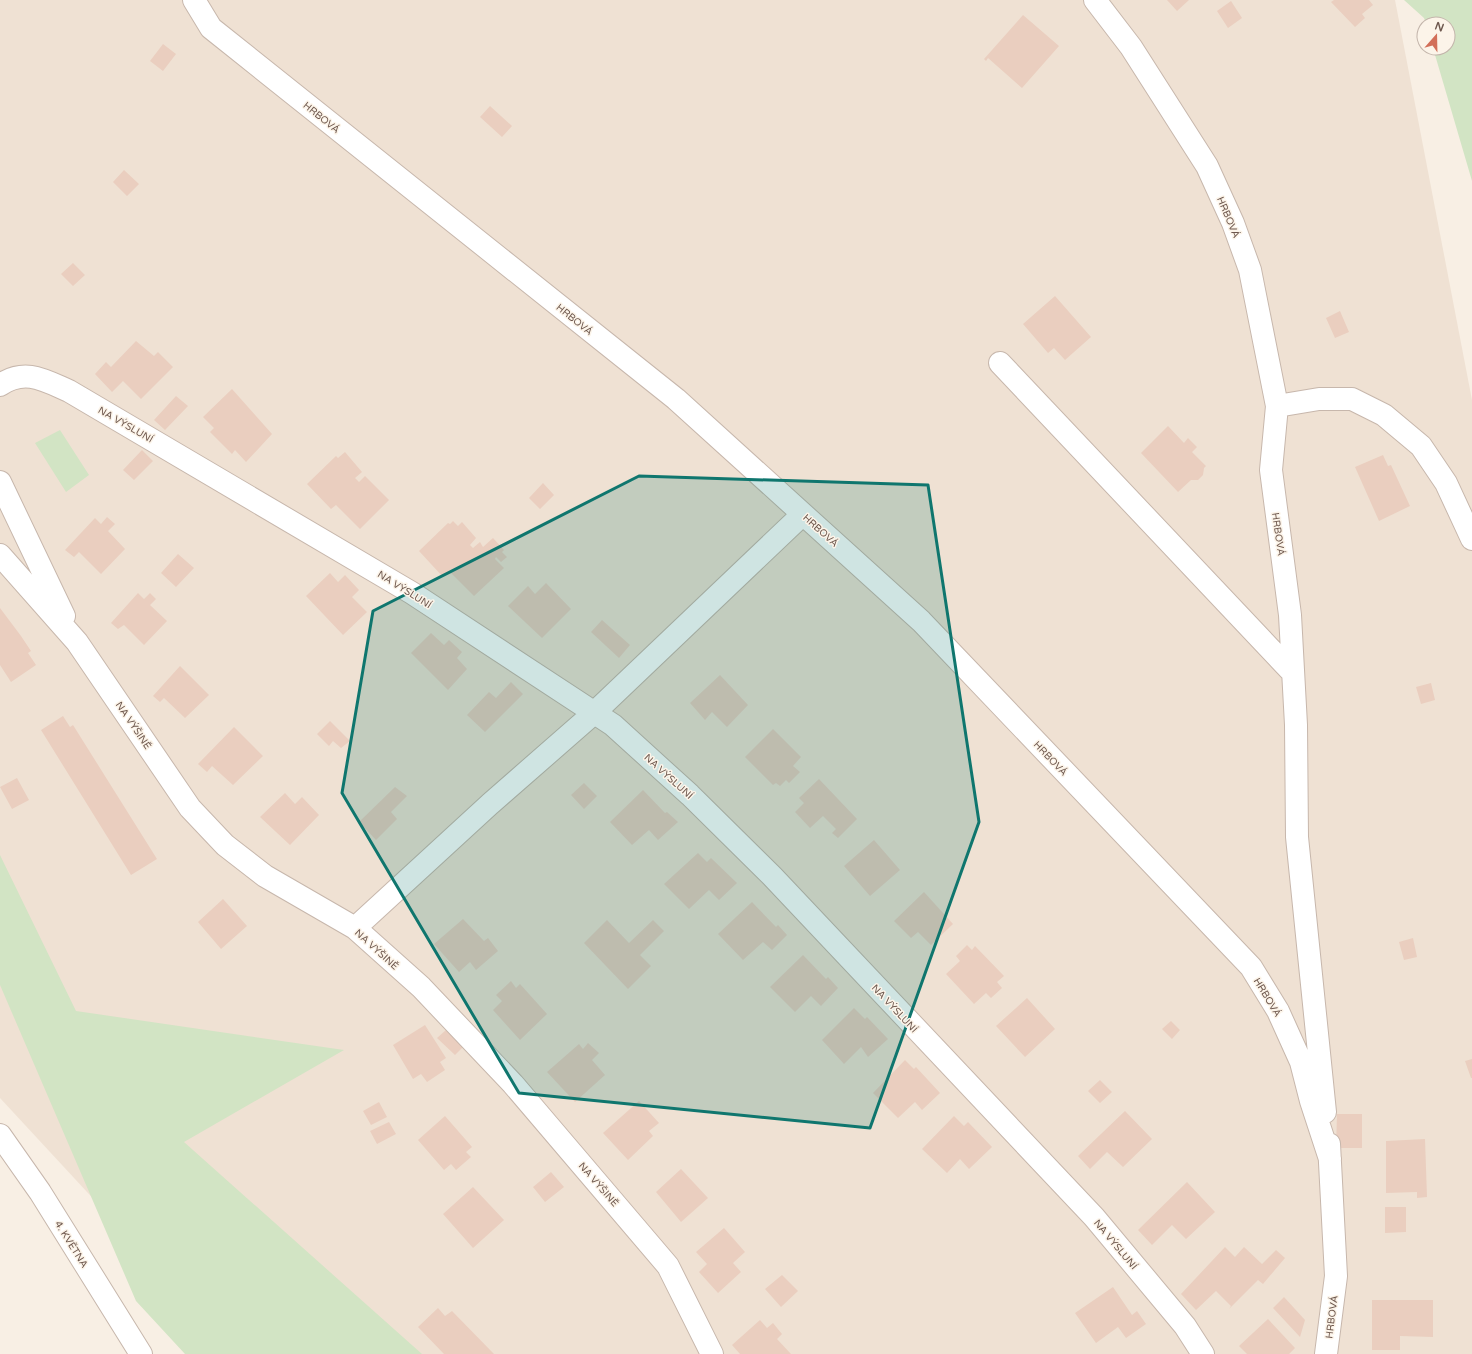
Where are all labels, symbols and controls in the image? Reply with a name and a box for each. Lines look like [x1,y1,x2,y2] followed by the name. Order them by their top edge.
[1416,16,1456,56] north arrow
[1433,19,1446,35] text: N
[301,99,342,136] street label: HRBOVÁ
[1214,195,1242,240] street label: HRBOVÁ
[554,301,595,338] street label: HRBOVÁ
[96,404,155,446] street label: NA VÝSLUNÍ
[800,512,841,550] street label: HRBOVÁ
[1269,512,1287,557] street label: HRBOVÁ
[375,568,434,611] street label: NA VÝSLUNÍ
[113,699,153,752] street label: NA VÝŠINĚ
[1031,739,1070,779] street label: HRBOVÁ
[641,752,695,802] street label: NA VÝSLUNÍ
[352,927,401,973] street label: NA VÝŠINĚ
[1251,976,1283,1019] street label: HRBOVÁ
[869,982,920,1035] street label: NA VÝSLUNÍ
[576,1160,621,1209] street label: NA VÝŠINĚ
[1091,1217,1140,1272] street label: NA VÝSLUNÍ
[52,1219,90,1270] street label: 4. KVĚTNA
[1323,1295,1341,1339] street label: HRBOVÁ

